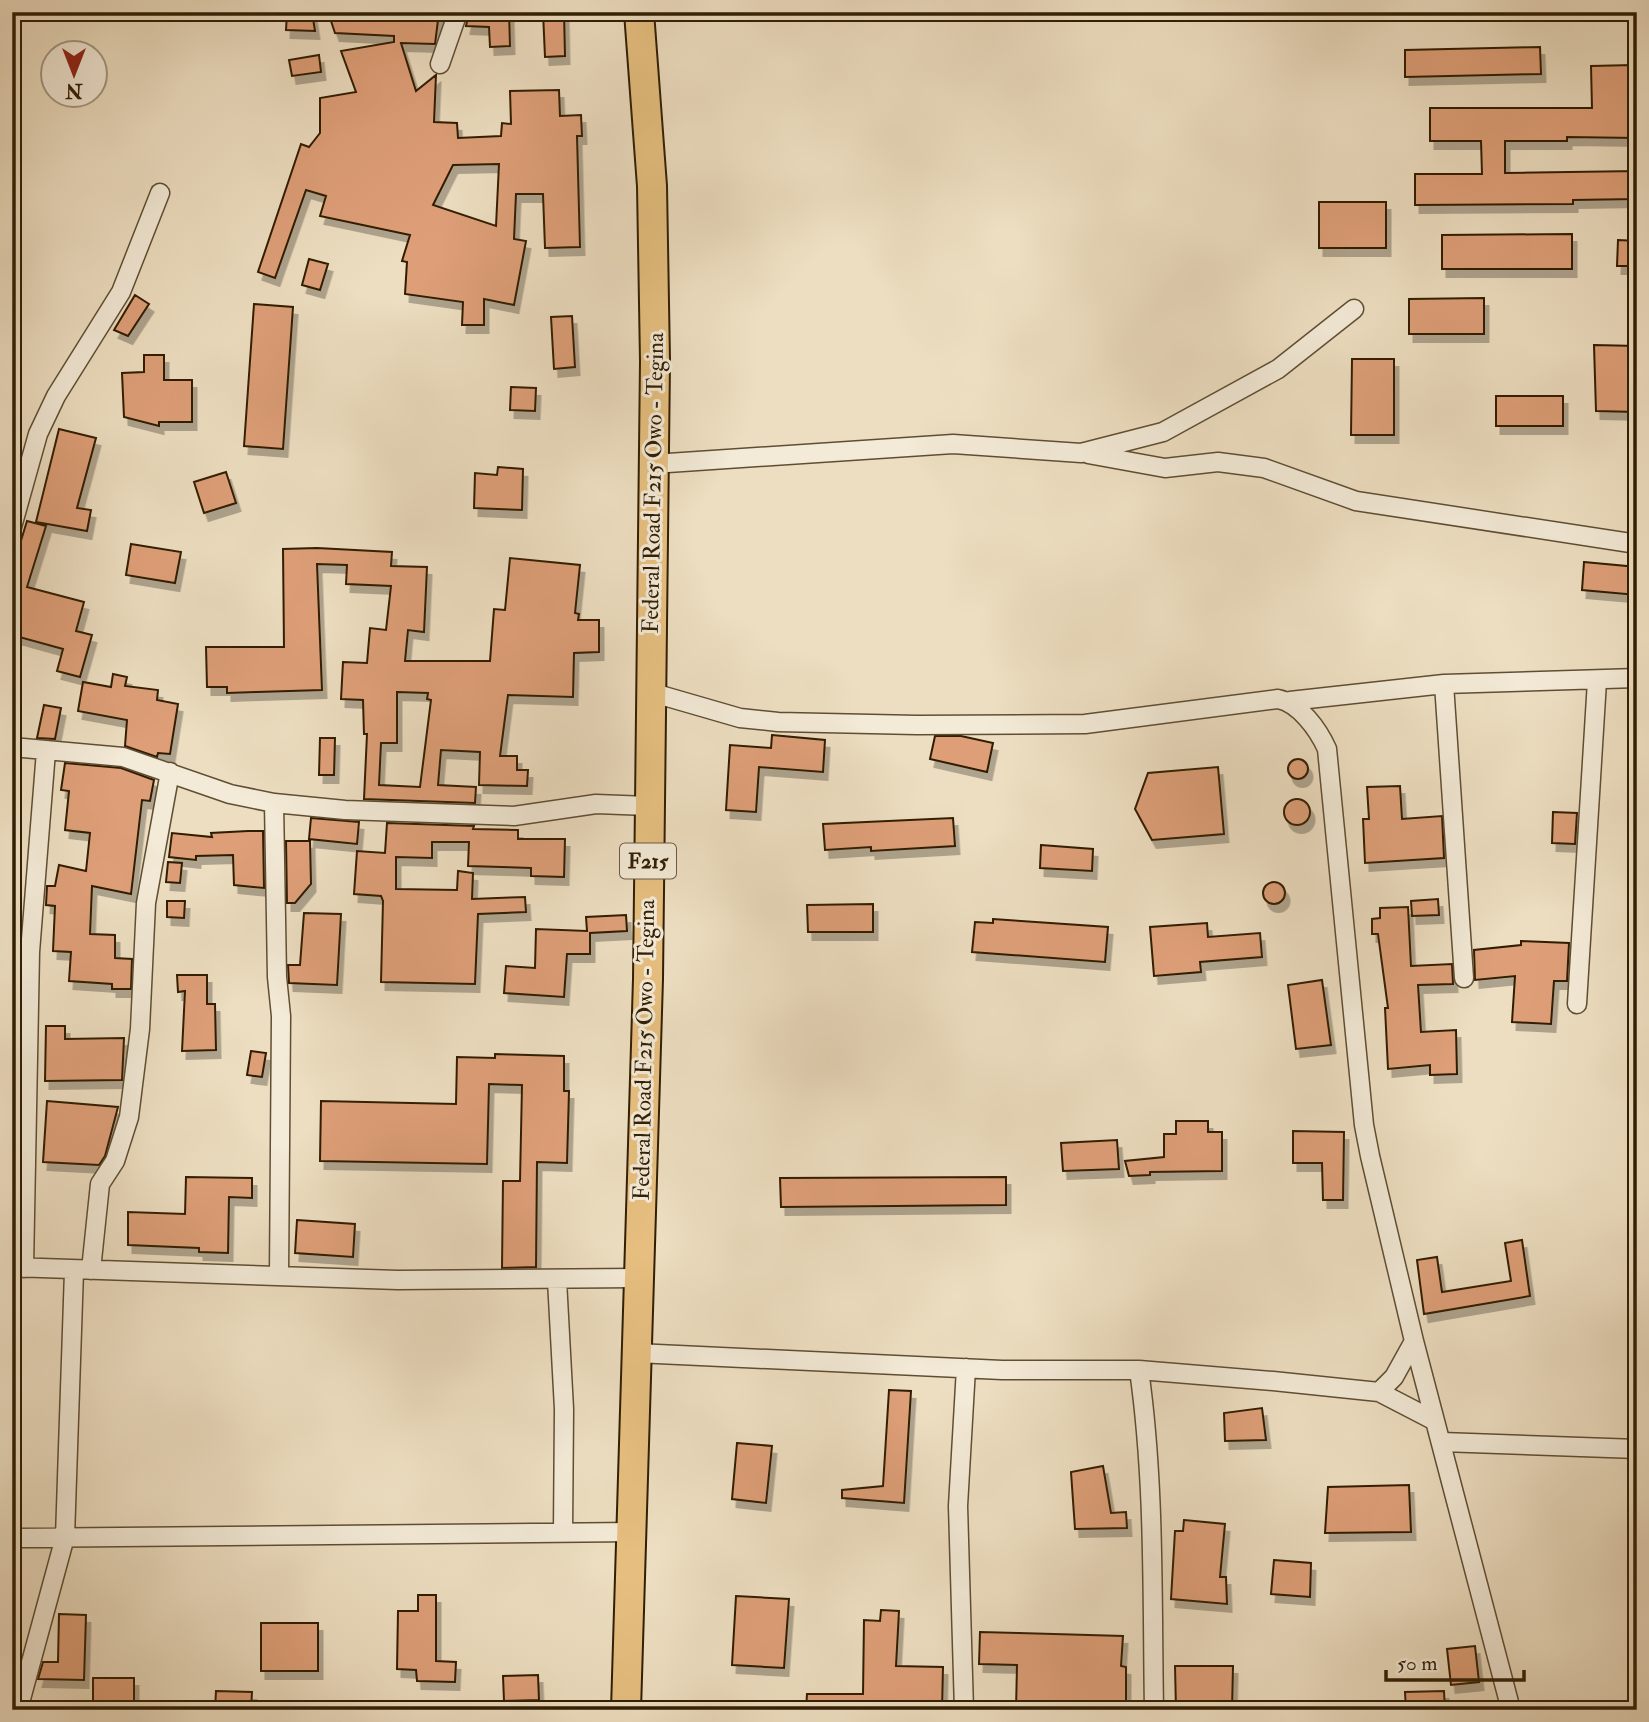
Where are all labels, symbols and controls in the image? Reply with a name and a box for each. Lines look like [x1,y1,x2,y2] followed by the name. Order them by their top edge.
[38,38,108,108] north arrow
[65,78,84,102] text: N
[636,332,670,634] street label: Federal Road F215 Owo - Tegina
[620,844,676,878] road number: F215
[627,899,661,1201] street label: Federal Road F215 Owo - Tegina
[1386,1638,1525,1682] scale bar
[1397,1650,1438,1677] text: 50 m

